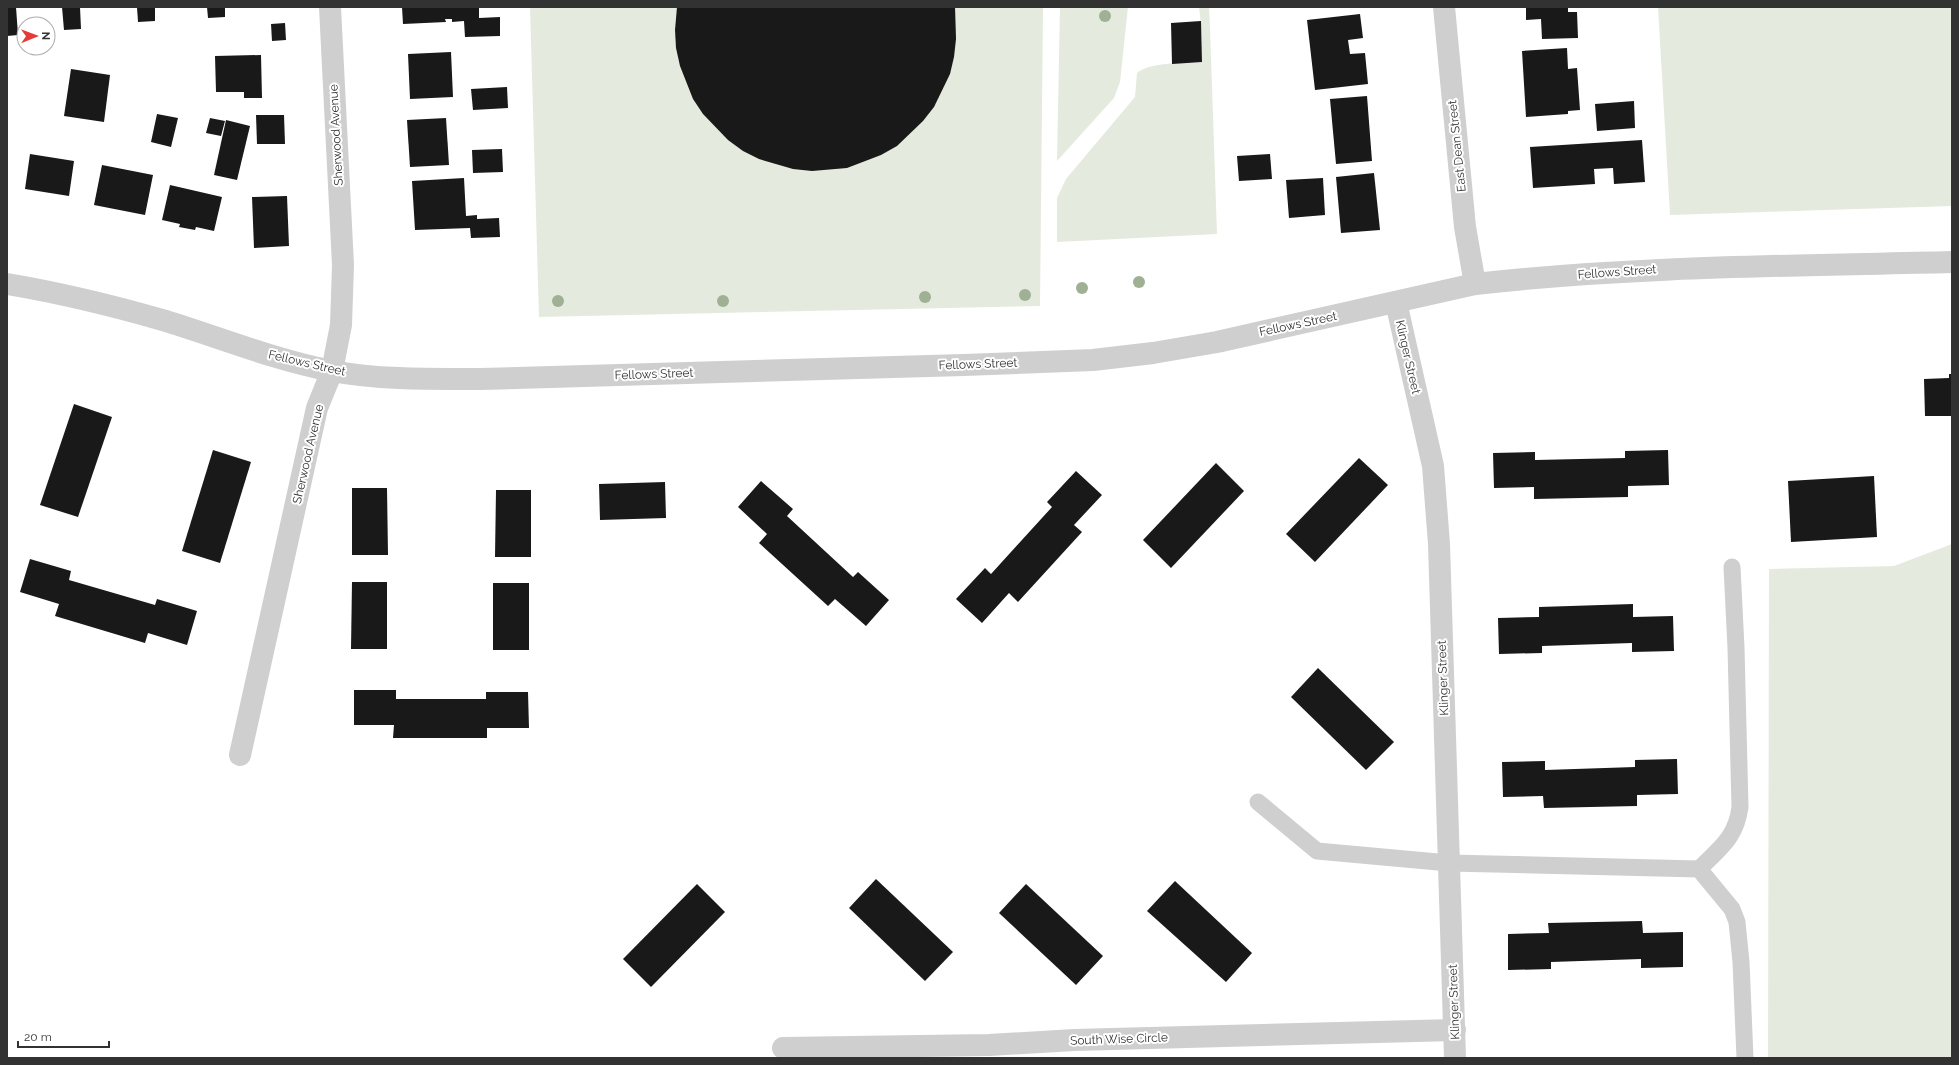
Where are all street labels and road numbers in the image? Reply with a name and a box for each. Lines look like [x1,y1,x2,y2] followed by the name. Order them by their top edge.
[326,84,346,186] street label: Sherwood Avenue
[1445,99,1469,193] street label: East Dean Street
[1577,262,1657,282] street label: Fellows Street
[1258,309,1338,339] street label: Fellows Street
[1393,319,1423,395] street label: Klinger Street
[267,347,347,379] street label: Fellows Street
[938,356,1018,372] street label: Fellows Street
[614,366,694,382] street label: Fellows Street
[290,403,326,505] street label: Sherwood Avenue
[1435,640,1451,716] street label: Klinger Street
[1446,964,1462,1040] street label: Klinger Street
[1070,1030,1168,1048] street label: South Wise Circle

